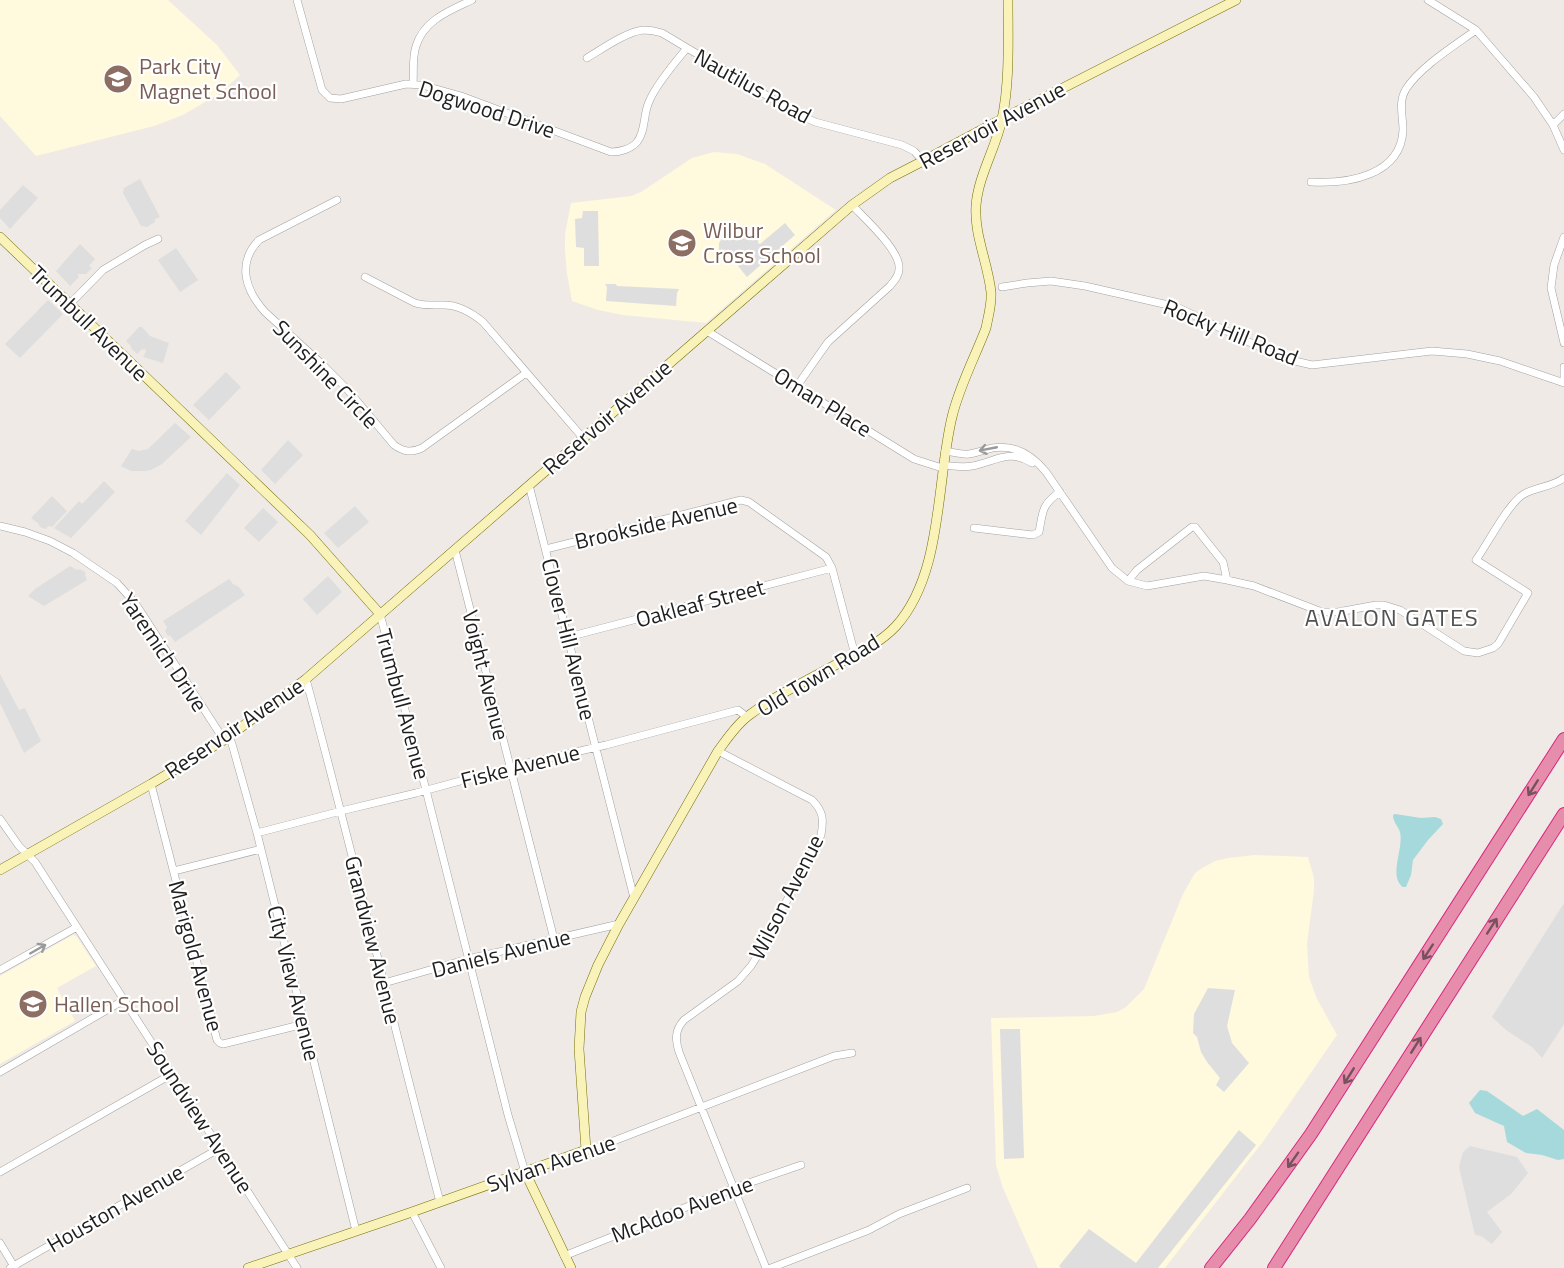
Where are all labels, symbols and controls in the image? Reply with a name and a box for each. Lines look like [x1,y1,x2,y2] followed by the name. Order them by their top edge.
[688,40,818,132] street label: Nautilus Road
[139,49,277,108] place label: Park City Magnet School
[102,63,134,95] school or university icon: Park City Magnet School
[414,71,560,147] street label: Dogwood Drive
[913,72,1071,178] street label: Reservoir Avenue
[703,213,821,272] place label: Wilbur Cross School
[666,227,698,259] school or university icon: Wilbur Cross School
[22,257,156,389] street label: Trumbull Avenue
[1158,289,1304,375] street label: Rocky Hill Road
[265,312,387,436] street label: Sunshine Circle
[535,351,679,483] street label: Reservoir Avenue
[767,358,879,446] street label: Oman Place
[979,444,999,455] one-way arrow
[571,488,741,558] street label: Brookside Avenue
[532,554,606,724] street label: Clover Hill Avenue
[632,569,768,637] street label: Oakleaf Street
[111,585,217,719] street label: Yaremich Drive
[1305,599,1479,635] district label: AVALON GATES
[453,606,519,744] street label: Voight Avenue
[367,625,439,783] street label: Trumbull Avenue
[750,625,886,725] street label: Old Town Road
[158,669,310,787] street label: Reservoir Avenue
[457,735,583,797] street label: Fiske Avenue
[1526,779,1538,796] one-way arrow
[740,828,832,966] street label: Wilson Avenue
[336,852,410,1028] street label: Grandview Avenue
[159,877,233,1035] street label: Marigold Avenue
[258,902,330,1064] street label: City View Avenue
[1487,918,1499,935] one-way arrow
[428,919,574,987] street label: Daniels Avenue
[30,942,47,954] one-way arrow
[1421,943,1433,960] one-way arrow
[54,987,179,1021] place label: Hallen School
[17,988,49,1020] school or university icon: Hallen School
[138,1034,262,1200] street label: Soundview Avenue
[1411,1037,1423,1054] one-way arrow
[1342,1067,1354,1084] one-way arrow
[482,1125,620,1201] street label: Sylvan Avenue
[1287,1152,1299,1168] one-way arrow
[40,1155,190,1261] street label: Houston Avenue
[606,1166,758,1252] street label: McAdoo Avenue

